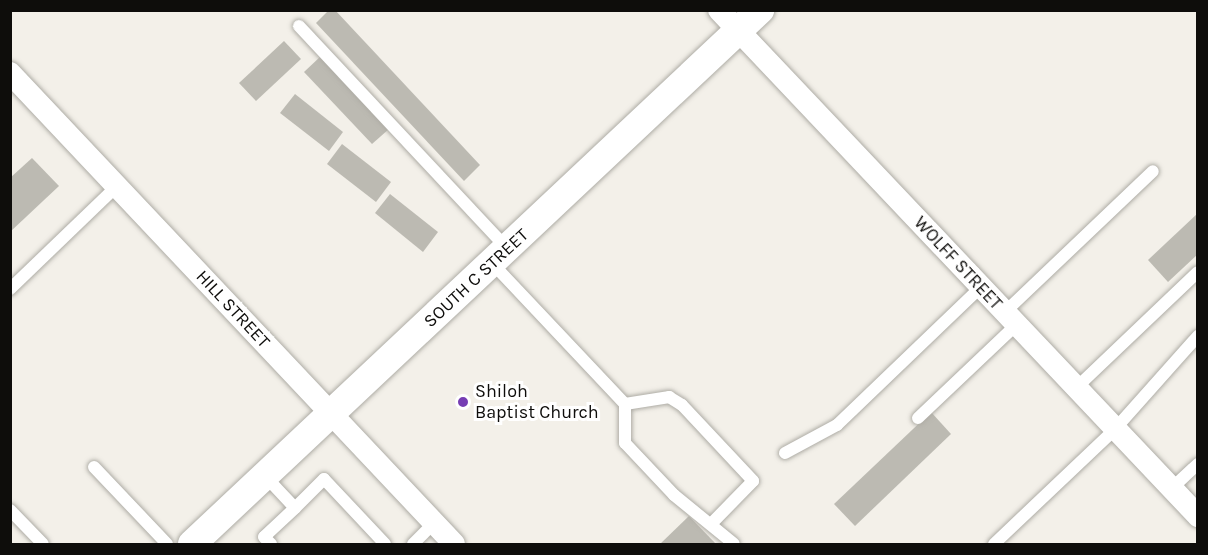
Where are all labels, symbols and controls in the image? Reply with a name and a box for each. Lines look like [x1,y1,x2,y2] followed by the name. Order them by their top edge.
[909,212,1007,314] street label: WOLFF STREET
[419,224,533,332] street label: SOUTH C STREET
[192,266,274,352] street label: HILL STREET
[475,381,599,424] place label: Shiloh Baptist Church
[456,395,470,409] marker: Shiloh Baptist Church

